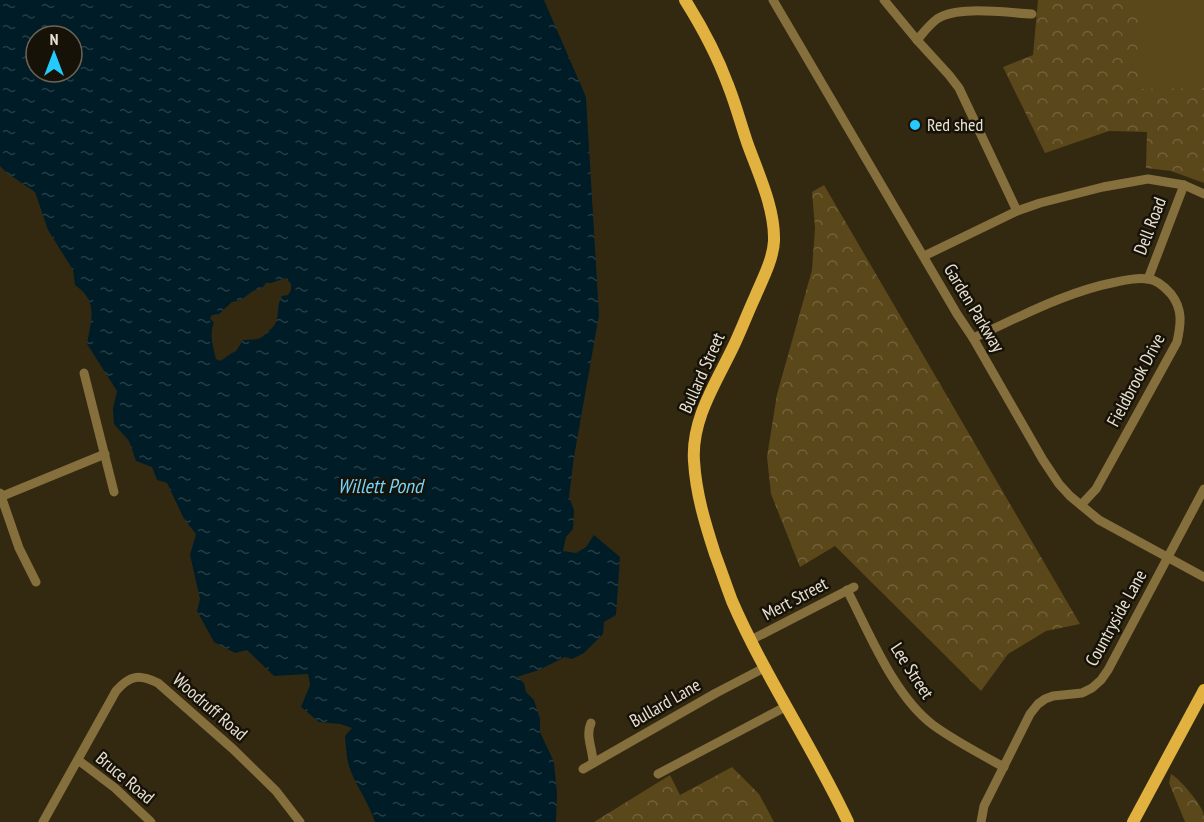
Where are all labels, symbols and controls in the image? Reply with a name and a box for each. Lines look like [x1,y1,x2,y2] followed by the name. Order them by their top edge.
[24,24,84,84] north arrow
[50,29,58,49] text: N
[927,113,983,136] place label: Red shed
[908,118,922,132] marker: Red shed
[1128,194,1171,258] street label: Dell Road
[939,259,1010,356] street label: Garden Parkway
[674,329,729,417] street label: Bullard Street
[1101,329,1170,430] street label: Fieldbrook Drive
[337,473,425,499] water label: Willett Pond
[1080,566,1151,670] street label: Countryside Lane
[758,572,831,625] street label: Mert Street
[886,638,939,703] street label: Lee Street
[168,668,252,745] street label: Woodruff Road
[625,673,704,732] street label: Bullard Lane
[91,747,159,809] street label: Bruce Road

